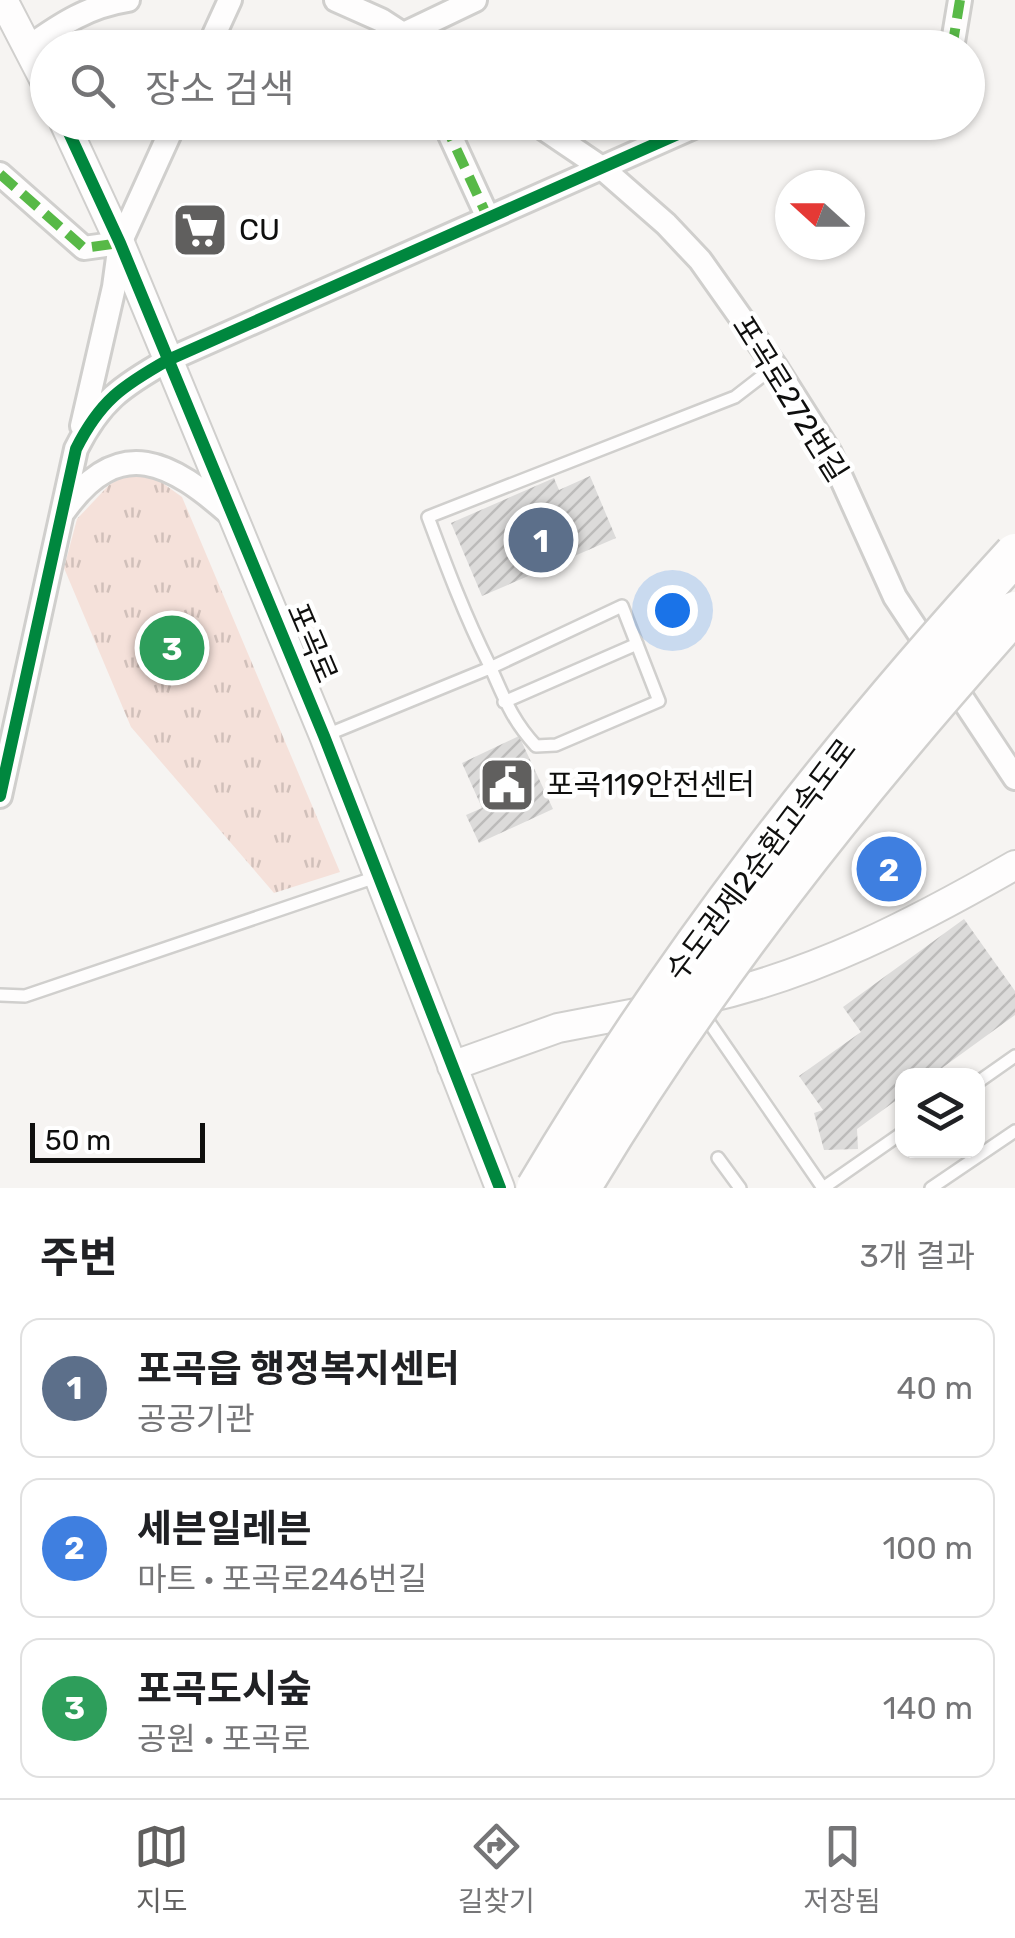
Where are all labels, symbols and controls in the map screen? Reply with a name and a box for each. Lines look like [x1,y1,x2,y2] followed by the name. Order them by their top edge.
[30,30,985,140] search box
[65,58,120,113] icon: search
[145,66,294,112] text: 장소 검색
[775,170,865,260] north arrow
[170,200,230,260] supermarket icon: CU
[239,212,280,248] place label: CU
[725,309,855,489] street label: 포곡로272번길
[508,502,574,578] pin: 1
[647,585,698,636] your location
[279,598,345,688] street label: 포곡로
[140,610,204,686] pin: 3
[658,732,864,988] street label: 수도권제2순환고속도로
[477,755,537,815] public building icon: 포곡119안전센터
[546,767,755,803] place label: 포곡119안전센터
[856,832,922,906] pin: 2
[895,1068,985,1158] map controls
[895,1068,985,1158] button: layers
[30,1118,205,1162] scale bar
[45,1124,111,1157] text: 50 m
[40,1233,117,1283] text: 주변
[860,1237,975,1275] text: 3개 결과
[137,1346,460,1392] text: 포곡읍 행정복지센터
[67,1369,82,1407] text: 1
[897,1369,973,1407] text: 40 m
[137,1400,255,1438] text: 공공기관
[137,1506,312,1552] text: 세븐일레븐
[64,1529,85,1567] text: 2
[882,1529,973,1567] text: 100 m
[137,1560,427,1598] text: 마트 · 포곡로246번길
[137,1666,312,1712] text: 포곡도시숲
[64,1689,85,1727] text: 3
[883,1689,973,1727] text: 140 m
[137,1720,310,1758] text: 공원 · 포곡로
[134,1819,189,1919] tab: 지도
[458,1819,535,1919] tab: 길찾기
[803,1819,881,1919] tab: 저장됨

